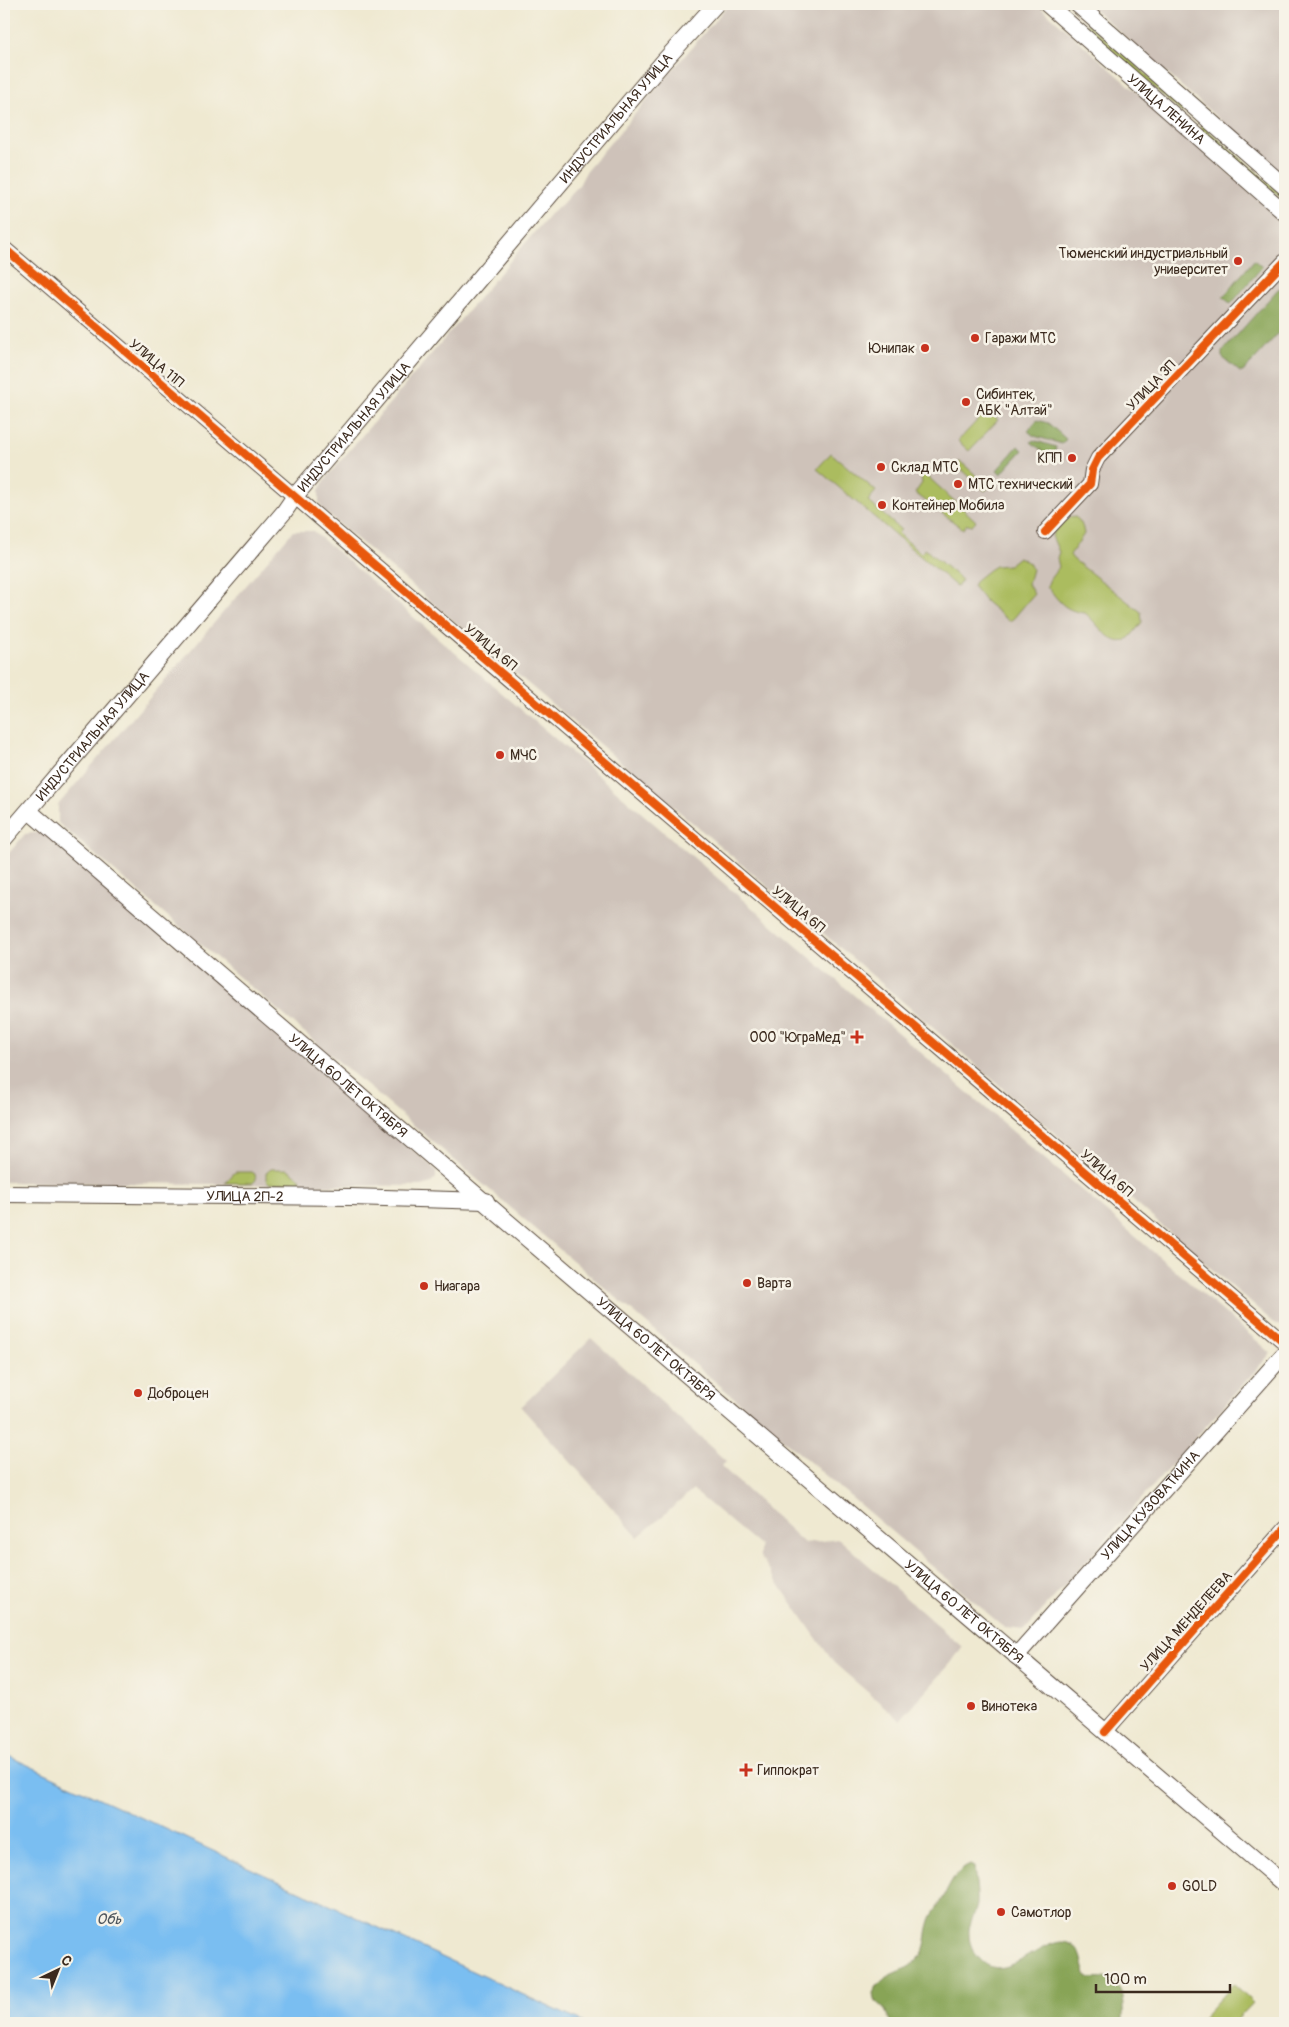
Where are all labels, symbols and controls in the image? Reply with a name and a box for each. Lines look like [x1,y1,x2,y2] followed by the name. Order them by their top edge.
[556,50,676,186] street label: ИНДУСТРИАЛЬНАЯ УЛИЦА
[1124,70,1209,148] street label: УЛИЦА ЛЕНИНА
[1059,245,1228,278] place label: Тюменский индустриальный университет
[1232,255,1244,267] marker: Тюменский индустриальный университет
[985,330,1056,347] place label: Гаражи МТС
[969,332,981,344] marker: Гаражи МТС
[126,335,188,391] street label: УЛИЦА 11П
[869,340,915,357] place label: Юнипак
[919,342,931,354] marker: Юнипак
[1123,357,1180,414] street label: УЛИЦА 3П
[294,358,414,495] street label: ИНДУСТРИАЛЬНАЯ УЛИЦА
[976,386,1053,419] place label: Сибинтек, АБК "Алтай"
[960,396,972,408] marker: Сибинтек, АБК "Алтай"
[1037,450,1062,467] place label: КПП
[1066,452,1078,464] marker: КПП
[891,459,959,476] place label: Склад МТС
[875,461,887,473] marker: Склад МТС
[968,476,1073,493] place label: МТС технический
[952,478,964,490] marker: МТС технический
[892,497,1004,514] place label: Контейнер Мобила
[876,499,888,511] marker: Контейнер Мобила
[461,620,521,674] street label: УЛИЦА 6П
[33,668,153,804] street label: ИНДУСТРИАЛЬНАЯ УЛИЦА
[510,747,537,764] place label: МЧС
[494,749,506,761] marker: МЧС
[769,882,829,936] street label: УЛИЦА 6П
[750,1029,846,1046] place label: ООО "ЮграМед"
[285,1030,411,1141] street label: УЛИЦА 60 ЛЕТ ОКТЯБРЯ
[850,1030,864,1044] marker: ООО "ЮграМед"
[1077,1146,1136,1201] street label: УЛИЦА 6П
[206,1188,284,1205] street label: УЛИЦА 2П-2
[757,1275,792,1292] place label: Варта
[741,1277,753,1289] marker: Варта
[434,1278,480,1295] place label: Ниагара
[418,1280,430,1292] marker: Ниагара
[593,1294,719,1404] street label: УЛИЦА 60 ЛЕТ ОКТЯБРЯ
[147,1385,209,1402] place label: Доброцен
[132,1387,144,1399] marker: Доброцен
[1098,1447,1203,1563] street label: УЛИЦА КУЗОВАТКИНА
[901,1556,1027,1667] street label: УЛИЦА 60 ЛЕТ ОКТЯБРЯ
[1137,1568,1236,1675] street label: УЛИЦА МЕНДЕЛЕЕВА
[981,1698,1037,1715] place label: Винотека
[965,1700,977,1712] marker: Винотека
[757,1762,819,1779] place label: Гиппократ
[739,1763,753,1777] marker: Гиппократ
[1182,1878,1217,1895] place label: GOLD
[1166,1880,1178,1892] marker: GOLD
[1011,1904,1072,1921] place label: Самотлор
[995,1906,1007,1918] marker: Самотлор
[96,1910,122,1929] water label: Обь
[32,1944,82,1994] north arrow
[58,1952,76,1970] text: С
[1096,1962,1230,1994] scale bar
[1104,1970,1147,1989] text: 100 m

